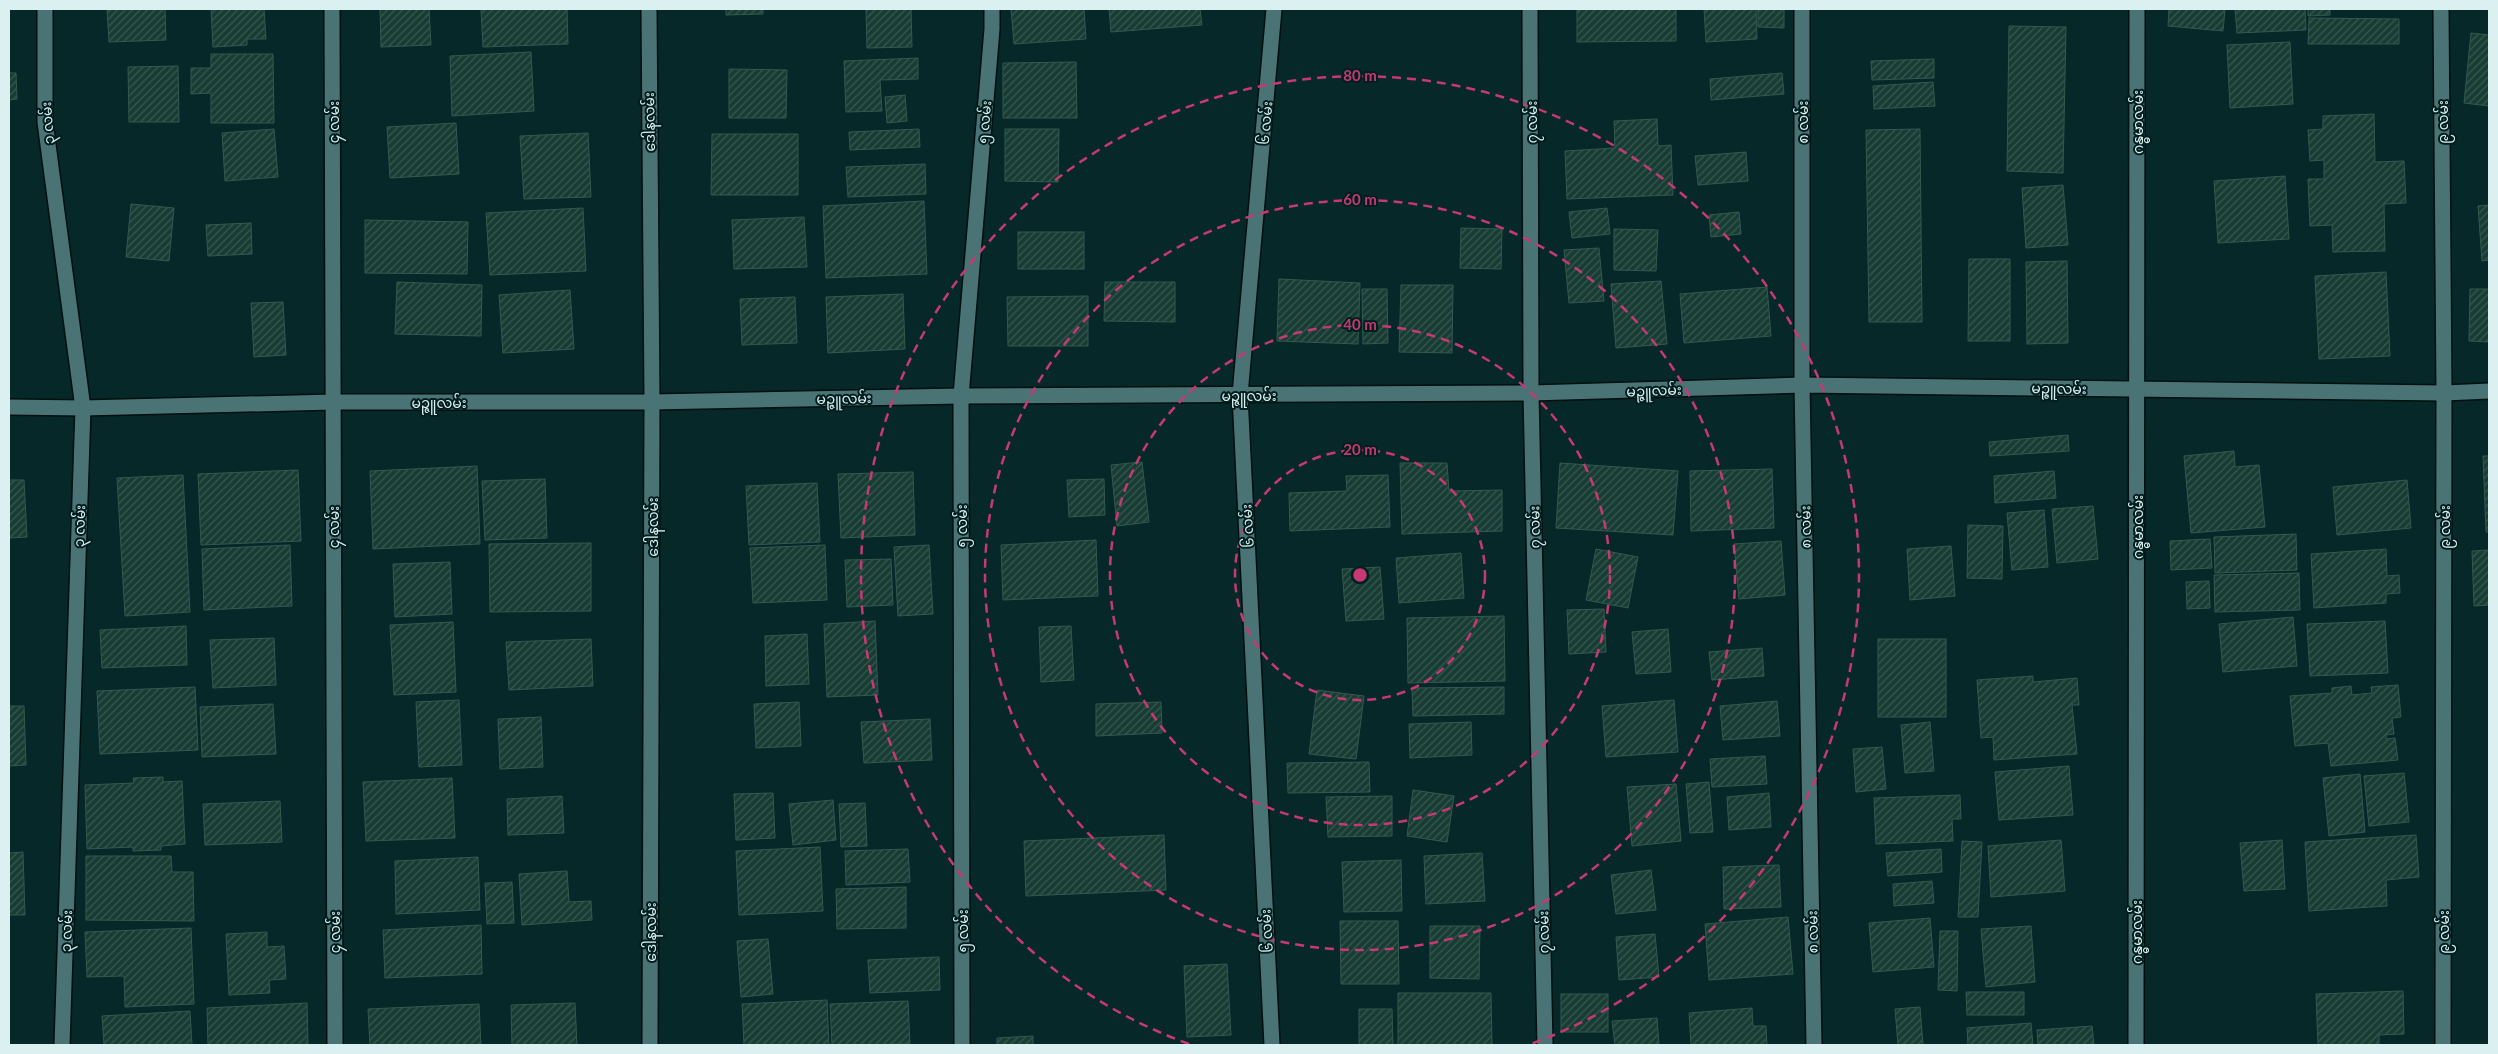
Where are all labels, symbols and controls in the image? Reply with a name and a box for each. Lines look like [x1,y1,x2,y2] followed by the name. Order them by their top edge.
[1343,66,1377,84] text: 80 m
[2128,90,2150,154] street label: ဂန္ဓမာလမ်း
[639,92,662,152] street label: ဒေါနလမ်း
[973,100,998,145] street label: ၅ လမ်း
[1254,100,1275,146] street label: ၆ လမ်း
[2433,100,2455,144] street label: ၉ လမ်း
[36,101,61,145] street label: ၃ လမ်း
[324,101,346,143] street label: ၄ လမ်း
[1522,101,1544,143] street label: ၇ လမ်း
[1793,101,1811,143] street label: ၈ လမ်း
[1343,190,1377,208] text: 60 m
[1343,315,1377,333] text: 40 m
[2031,378,2087,401] street label: မဉ္ဇူလမ်း
[1626,380,1682,403] street label: မဉ္ဇူလမ်း
[1221,386,1277,408] street label: မဉ္ဇူလမ်း
[816,388,872,411] street label: မဉ္ဇူလမ်း
[411,393,467,415] street label: မဉ္ဇူလမ်း
[1343,440,1377,458] text: 20 m
[2128,495,2150,559] street label: ဂန္ဓမာလမ်း
[643,497,665,557] street label: ဒေါနလမ်း
[952,504,974,548] street label: ၅ လမ်း
[1236,504,1257,548] street label: ၆ လမ်း
[69,505,92,548] street label: ၃ လမ်း
[1524,505,1547,549] street label: ၇ လမ်း
[1795,505,1814,549] street label: ၈ လမ်း
[2435,505,2457,549] street label: ၉ လမ်း
[324,506,346,548] street label: ၄ လမ်း
[1351,566,1369,584] centre of rings
[2127,900,2149,964] street label: ဂန္ဓမာလမ်း
[641,902,663,962] street label: ဒေါနလမ်း
[953,909,975,953] street label: ၅ လမ်း
[1255,909,1276,953] street label: ၆ လမ်း
[56,910,79,953] street label: ၃ လမ်း
[1533,910,1556,954] street label: ၇ လမ်း
[1802,910,1821,954] street label: ၈ လမ်း
[2434,910,2456,954] street label: ၉ လမ်း
[325,911,347,953] street label: ၄ လမ်း

